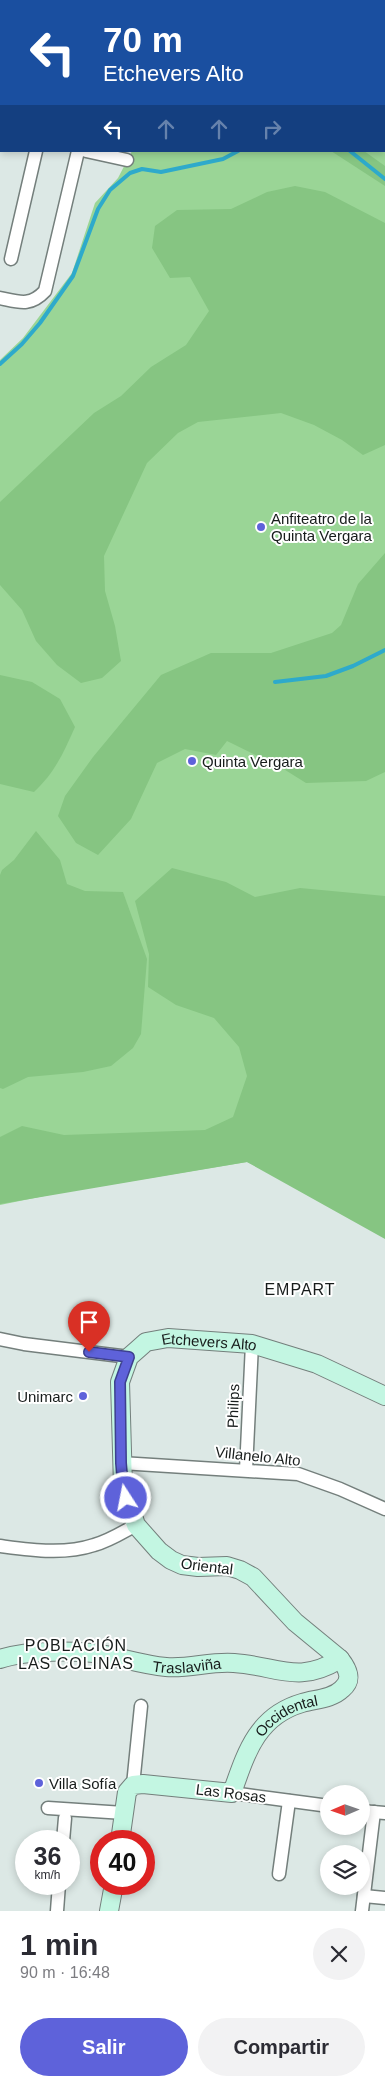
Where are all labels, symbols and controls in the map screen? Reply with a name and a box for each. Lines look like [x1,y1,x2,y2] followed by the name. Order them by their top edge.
[20,20,85,85] icon: left
[103,20,183,59] text: 70 m
[103,61,244,86] text: Etchevers Alto
[99,115,127,143] icon: left
[152,115,180,143] icon: ahead
[205,115,233,143] icon: ahead
[258,115,286,143] icon: right
[271,510,373,544] place label: Anfiteatro de la Quinta Vergara
[255,521,267,533] marker: Anfiteatro de la Quinta Vergara
[202,753,304,770] place label: Quinta Vergara
[186,755,198,767] marker: Quinta Vergara
[264,1281,336,1298] district label: EMPART
[68,1301,110,1352] pin
[75,1308,103,1336] icon: arrive
[160,1329,259,1354] street label: Etchevers Alto
[224,1384,242,1428] street label: Philips
[17,1388,73,1405] place label: Unimarc
[77,1390,89,1402] marker: Unimarc
[215,1443,301,1469] street label: Villanelo Alto
[99,1471,151,1523] position arrow
[180,1554,234,1578] street label: Oriental
[18,1636,134,1672] district label: POBLACIÓN LAS COLINAS
[151,1654,222,1676] street label: Traslaviña
[251,1691,319,1739] street label: Occidental
[49,1775,117,1792] place label: Villa Sofía
[33,1777,45,1789] marker: Villa Sofía
[195,1780,267,1806] street label: Las Rosas
[320,1785,370,1835] north arrow
[320,1785,370,1895] map controls
[90,1830,155,1895] speed limit sign: 40
[34,1842,61,1870] text: 36
[320,1845,370,1895] button: layers
[34,1868,61,1882] text: km/h
[20,1928,98,1961] text: 1 min
[313,1928,365,1980] button: close
[20,1964,110,1981] text: 90 m · 16:48
[20,2018,188,2076] button: Salir
[198,2018,365,2076] button: Compartir

